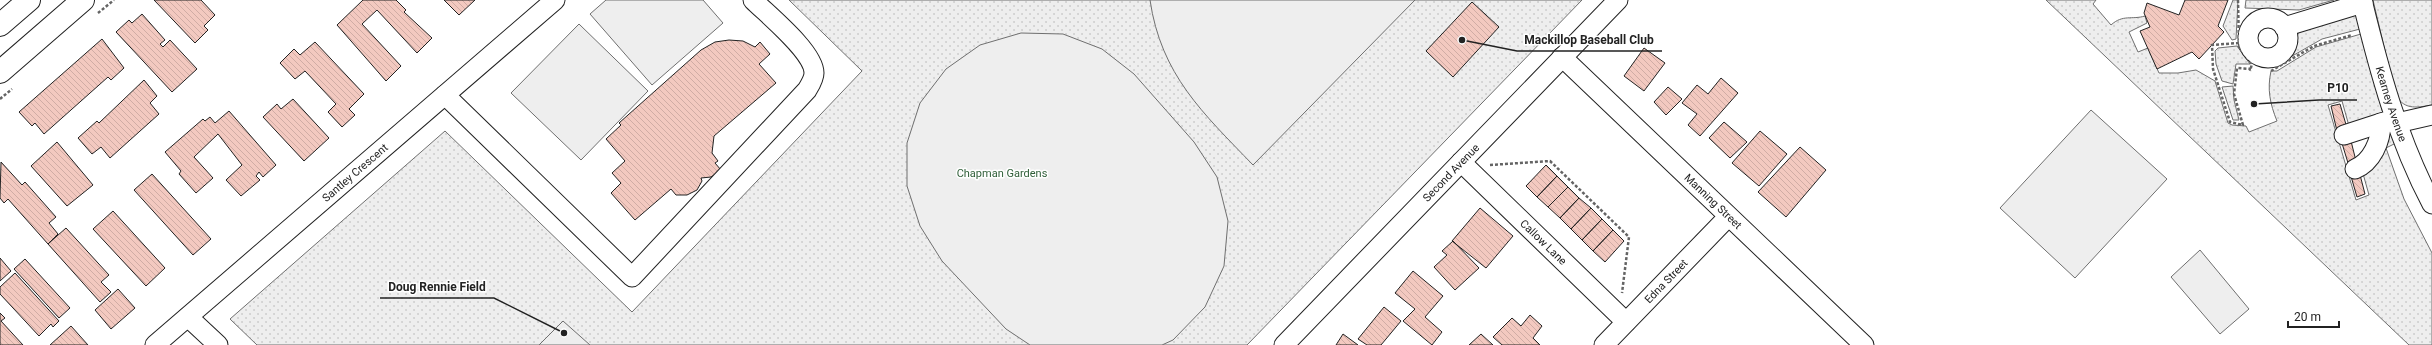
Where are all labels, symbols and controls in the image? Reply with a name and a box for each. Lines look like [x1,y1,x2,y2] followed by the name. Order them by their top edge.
[1517,27,1662,51] callout: Mackillop Baseball Club
[1524,33,1654,47] text: Mackillop Baseball Club
[2373,65,2409,144] street label: Kearney Avenue
[2319,76,2357,100] callout: P10
[2327,81,2349,95] text: P10
[320,141,391,205] street label: Santley Crescent
[1420,141,1482,205] street label: Second Avenue
[957,167,1048,180] park label: Chapman Gardens
[1681,171,1745,232] street label: Manning Street
[1517,217,1569,268] street label: Callow Lane
[1642,256,1691,306] street label: Edna Street
[380,274,494,298] callout: Doug Rennie Field
[388,280,486,294] text: Doug Rennie Field
[2288,303,2339,329] scale bar
[2294,310,2321,324] text: 20 m

